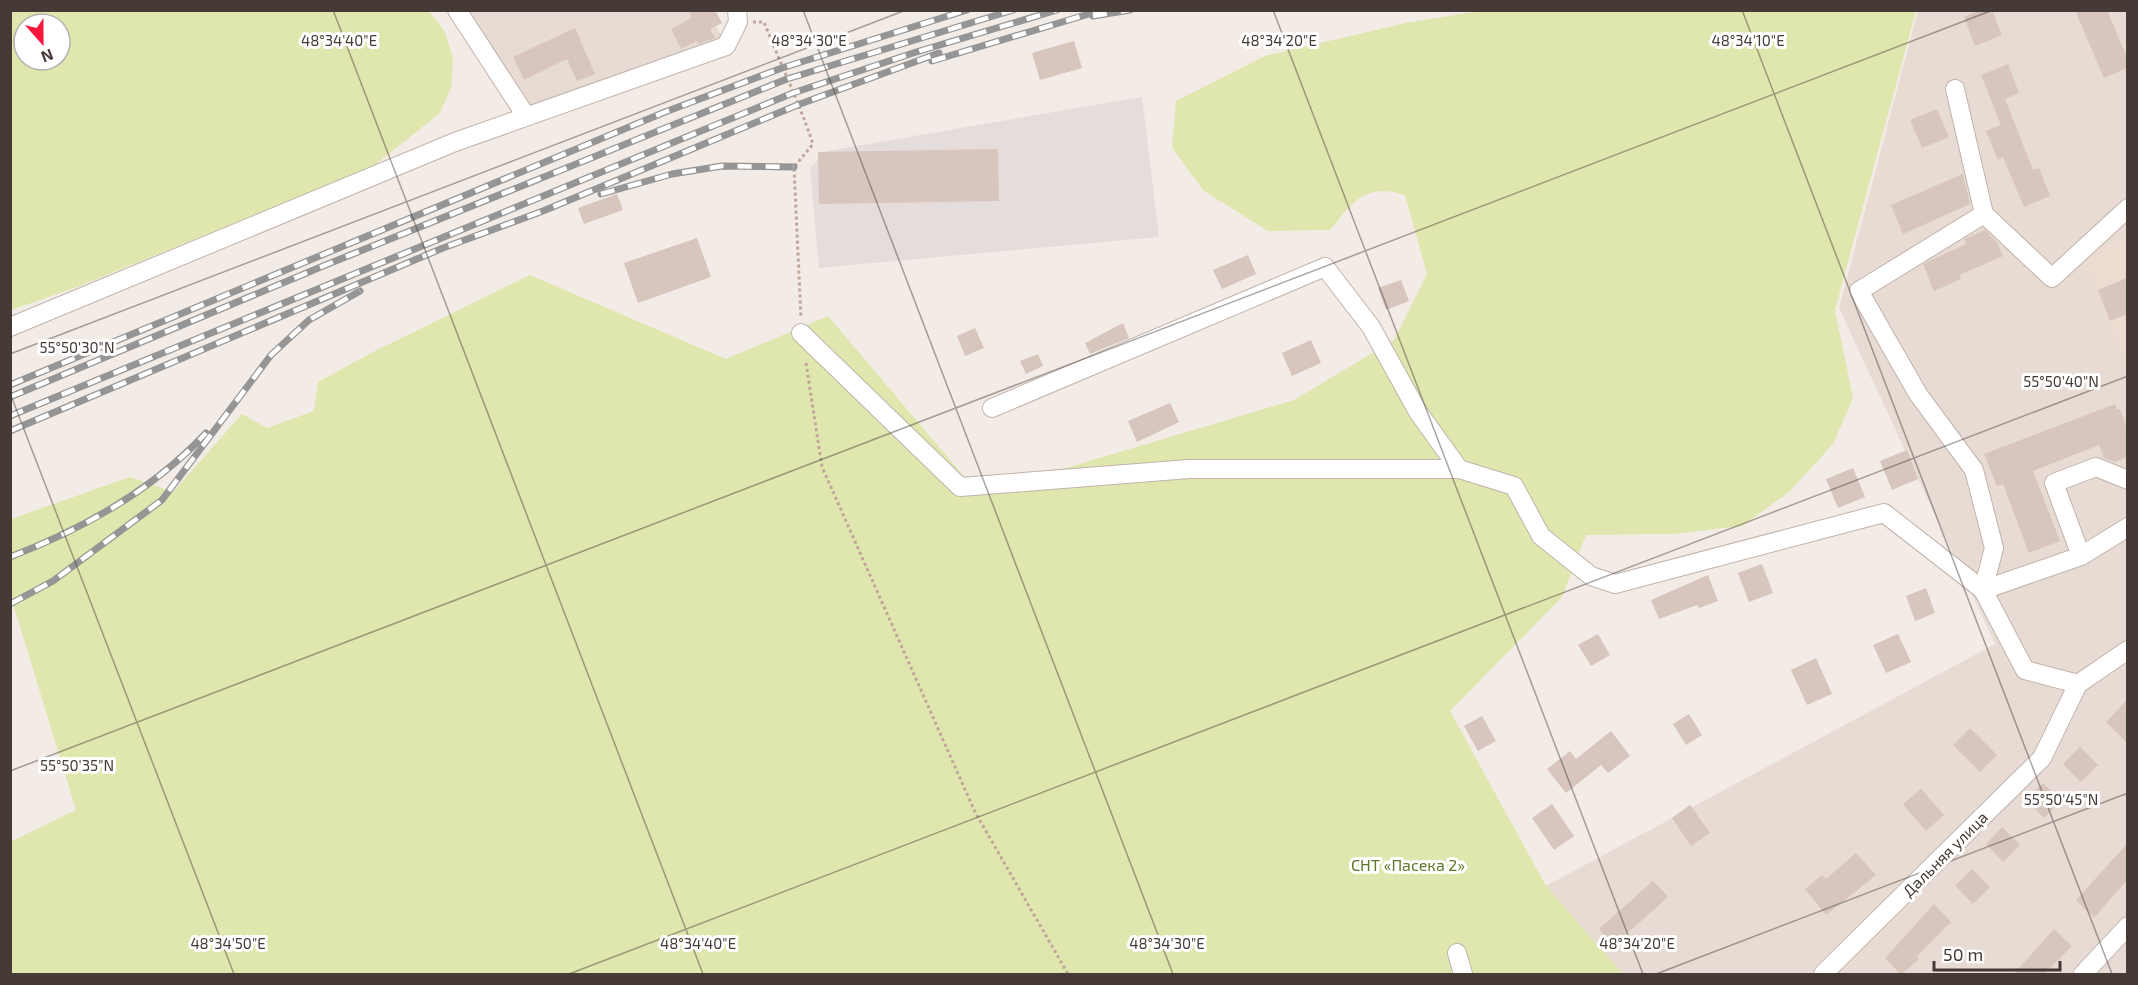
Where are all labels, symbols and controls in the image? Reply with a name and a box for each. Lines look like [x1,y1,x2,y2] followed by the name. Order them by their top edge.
[12,12,72,72] north arrow
[301,31,377,49] text: 48°34'40"E
[771,31,847,49] text: 48°34'30"E
[1241,31,1317,49] text: 48°34'20"E
[1711,31,1785,49] text: 48°34'10"E
[39,46,56,67] text: N
[39,338,115,356] text: 55°50'30"N
[2023,372,2099,390] text: 55°50'40"N
[40,756,114,774] text: 55°50'35"N
[2024,790,2098,808] text: 55°50'45"N
[1898,807,1992,901] street label: Дальняя улица
[1351,855,1465,874] park label: СНТ «Пасека 2»
[190,934,266,952] text: 48°34'50"E
[660,934,736,952] text: 48°34'40"E
[1129,934,1205,952] text: 48°34'30"E
[1599,934,1675,952] text: 48°34'20"E
[1934,934,2060,972] scale bar
[1943,943,1983,965] text: 50 m

